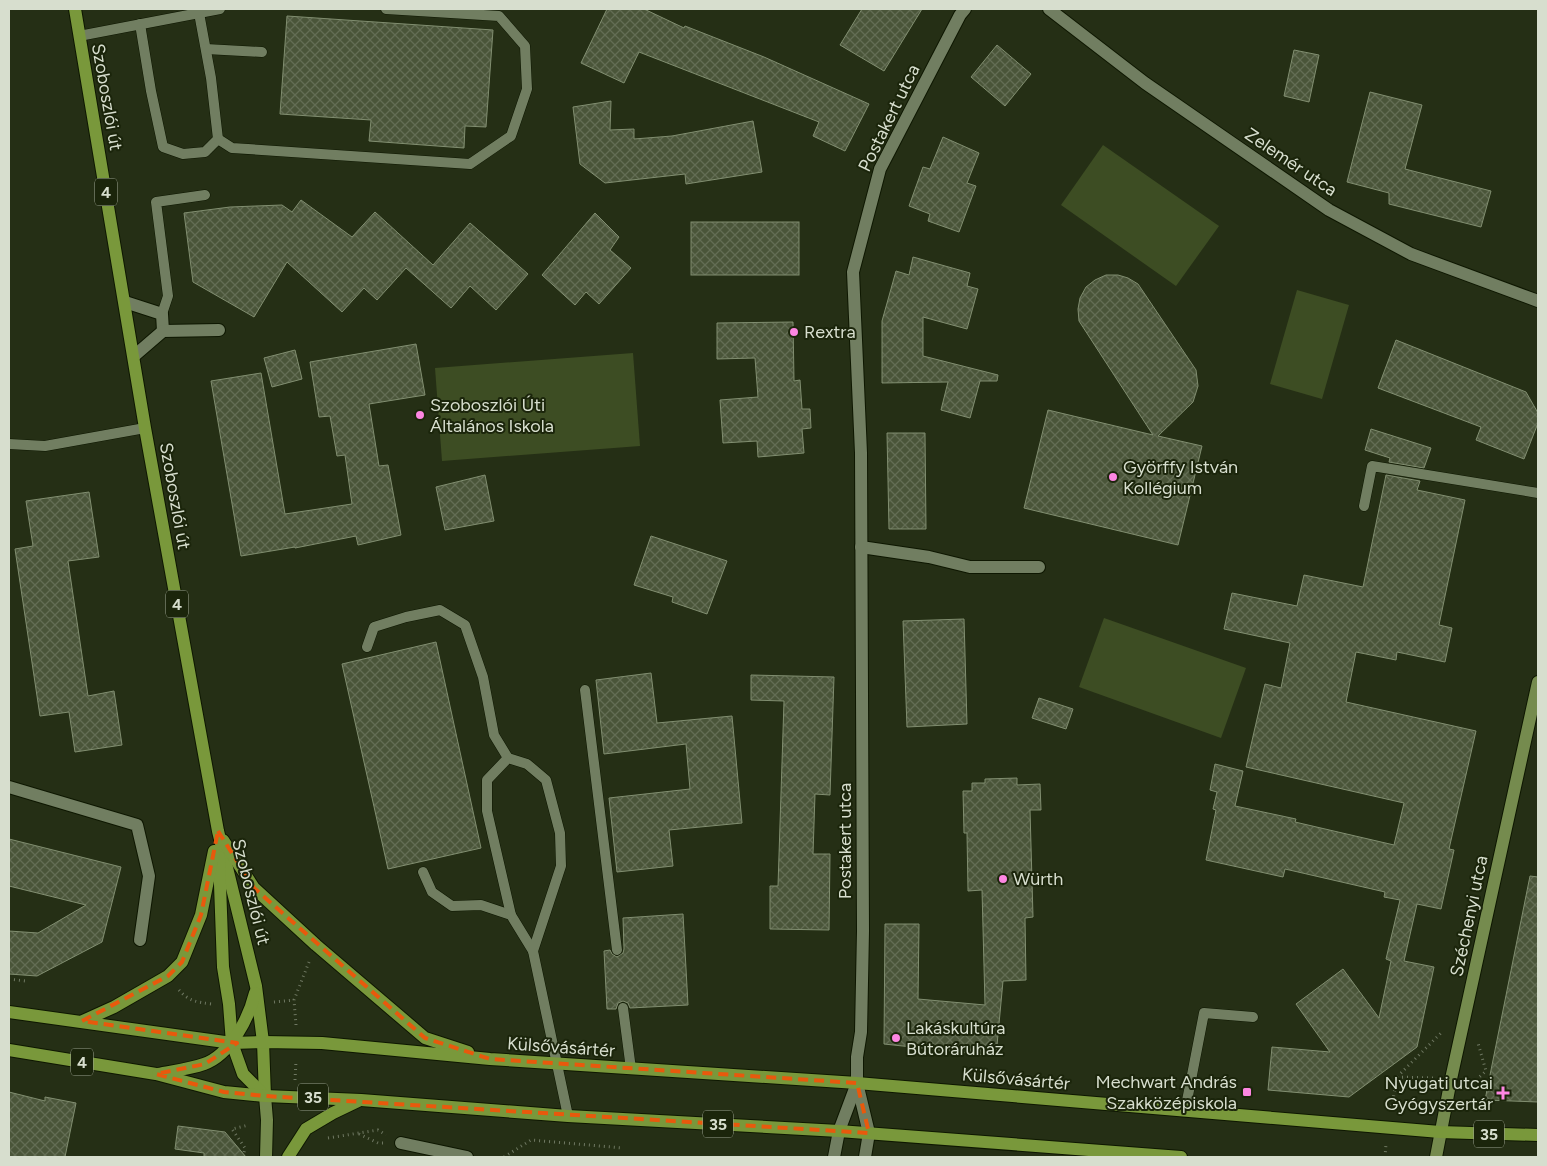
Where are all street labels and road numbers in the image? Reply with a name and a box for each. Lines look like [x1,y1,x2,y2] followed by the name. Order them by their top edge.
[87,42,127,152] street label: Szoboszlói út
[854,61,924,175] street label: Postakert utca
[1241,123,1341,201] street label: Zelemér utca
[95,178,117,206] road number: 4
[155,441,195,551] street label: Szoboszlói út
[166,590,188,618] road number: 4
[834,783,856,899] street label: Postakert utca
[227,837,275,947] street label: Szoboszlói út
[1445,854,1493,978] street label: Széchenyi utca
[506,1032,616,1062] street label: Külsővásártér
[71,1048,93,1076] road number: 4
[961,1063,1071,1095] street label: Külsővásártér
[298,1084,328,1110] road number: 35
[703,1110,733,1138] road number: 35
[1474,1120,1504,1148] road number: 35

